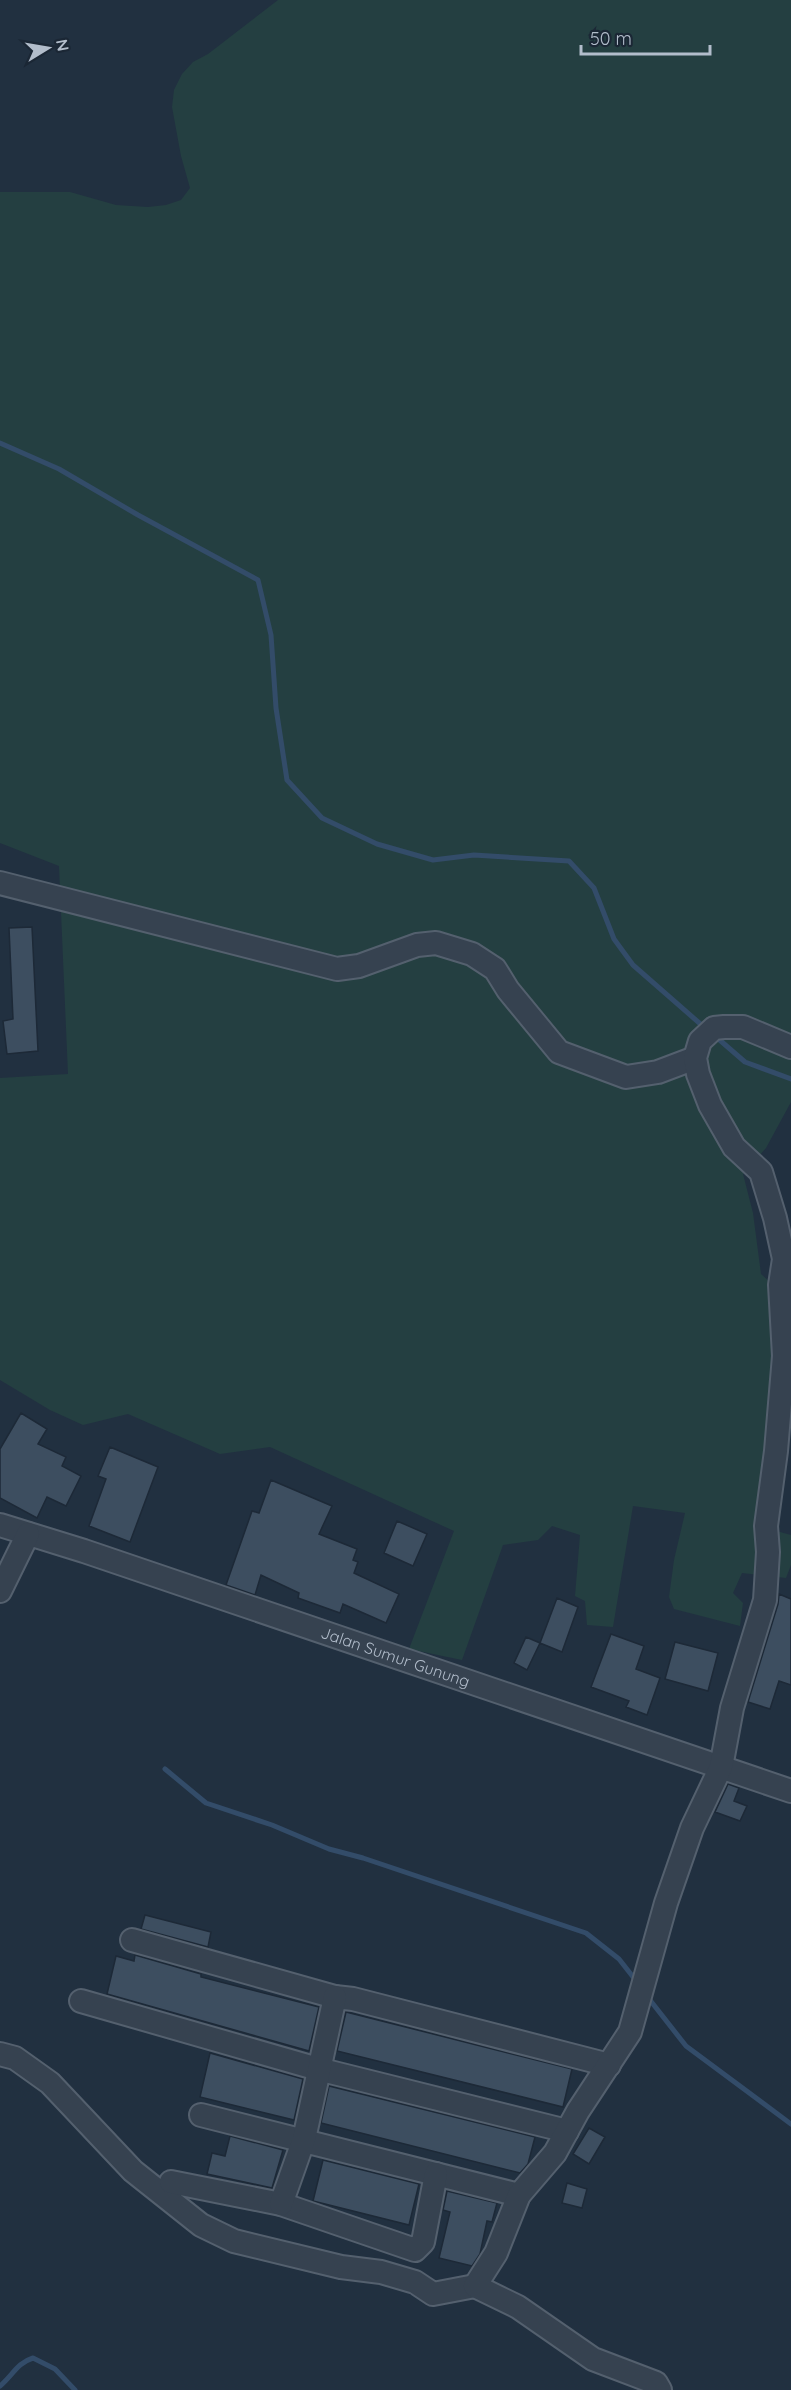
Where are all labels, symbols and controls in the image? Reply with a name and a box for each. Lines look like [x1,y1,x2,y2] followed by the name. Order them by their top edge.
[18,18,78,78] north arrow
[581,18,710,56] scale bar
[590,27,632,50] text: 50 m
[52,37,74,53] text: N
[318,1622,473,1691] street label: Jalan Sumur Gunung

